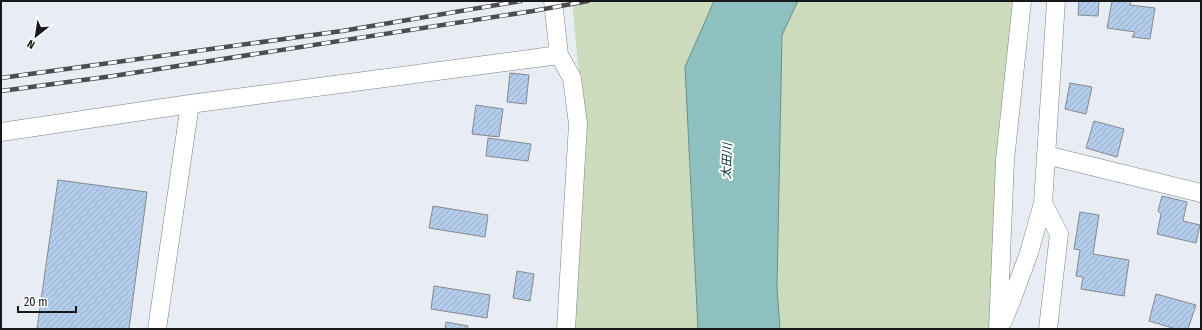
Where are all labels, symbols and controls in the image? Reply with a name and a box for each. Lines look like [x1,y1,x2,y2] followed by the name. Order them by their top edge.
[16,16,56,56] north arrow
[25,37,37,52] text: N
[719,141,735,179] water label: 太田川
[18,288,76,314] scale bar
[24,295,48,309] text: 20 m

